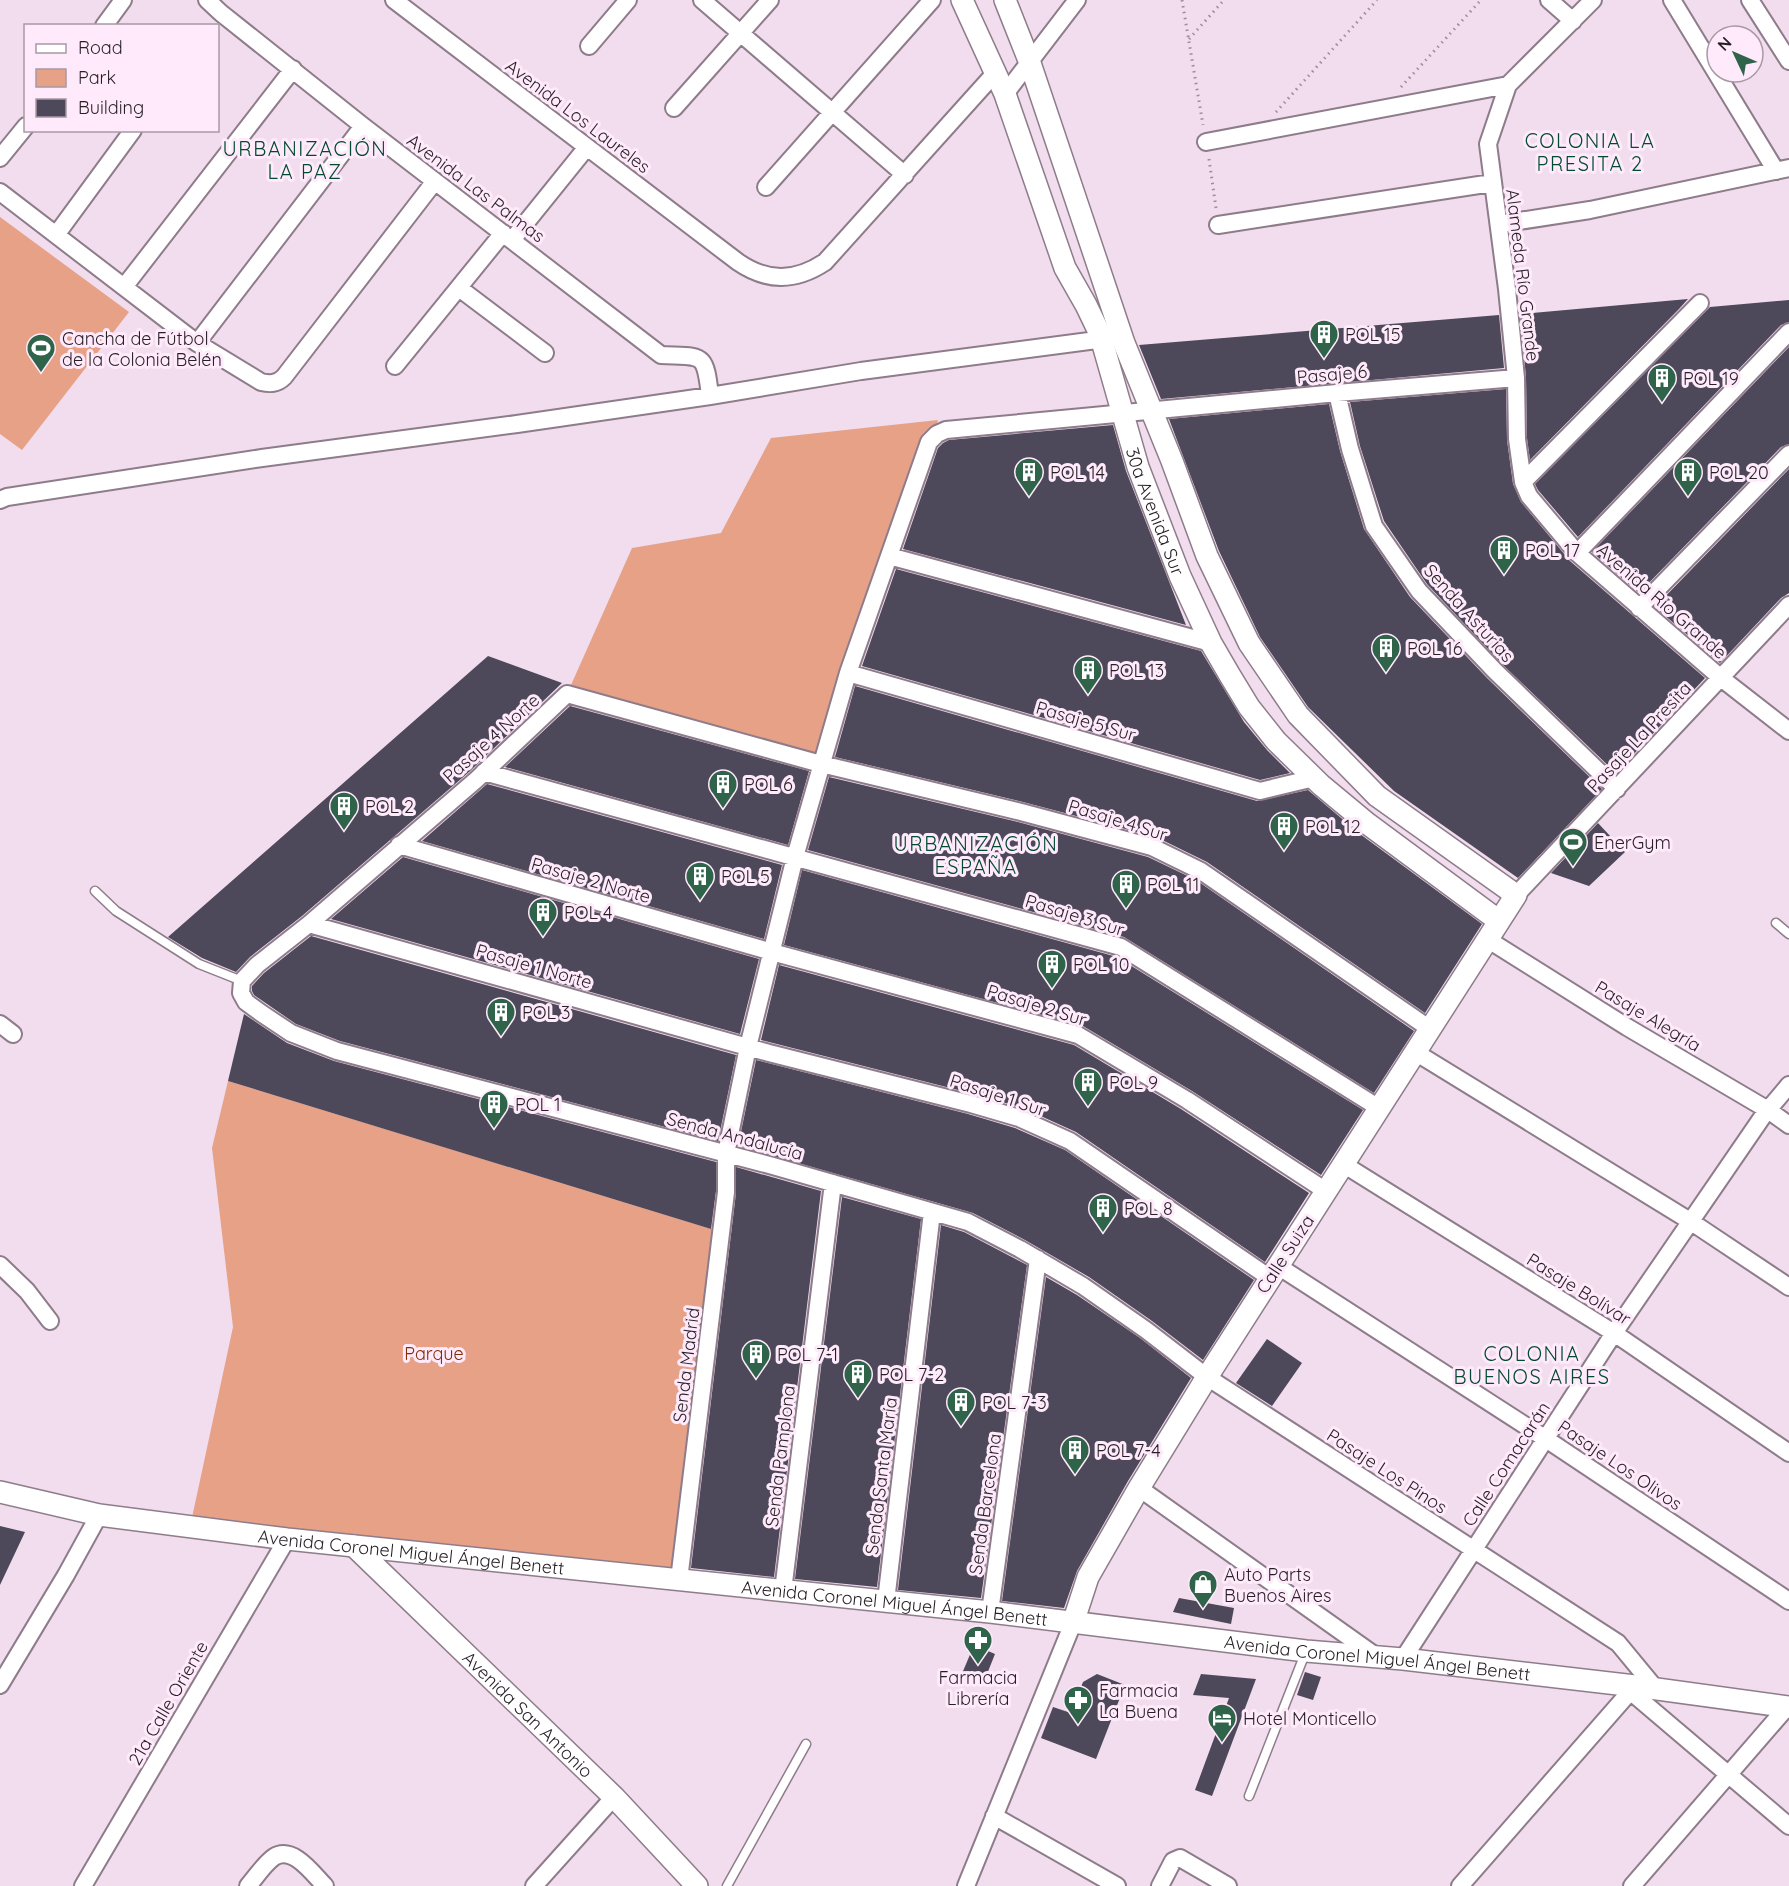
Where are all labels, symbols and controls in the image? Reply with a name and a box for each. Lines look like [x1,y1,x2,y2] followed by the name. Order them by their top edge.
[24,24,219,132] legend
[1705,24,1765,84] north arrow
[1713,32,1735,55] text: N
[78,36,123,59] text: Road
[501,54,655,178] street label: Avenida Los Laureles
[78,66,116,89] text: Park
[78,96,144,119] text: Building
[1525,128,1655,176] district label: COLONIA LA PRESITA 2
[402,129,550,247] street label: Avenida Las Palmas
[223,136,387,184] district label: URBANIZACIÓN LA PAZ
[1501,188,1545,362] street label: Alameda Río Grande
[1308,318,1340,360] building icon: POL 15
[1345,323,1400,346] place label: POL 15
[62,327,222,371] place label: Cancha de Fútbol de la Colonia Belén
[25,332,57,374] sports icon: Cancha de Fútbol de la Colonia Belén
[1296,359,1369,389] street label: Pasaje 6
[1646,362,1678,404] building icon: POL 19
[1683,367,1739,390] place label: POL 19
[1121,445,1190,579] street label: 30a Avenida Sur
[1013,456,1045,498] building icon: POL 14
[1672,456,1704,498] building icon: POL 20
[1050,461,1105,484] place label: POL 14
[1709,461,1769,484] place label: POL 20
[1488,534,1520,576] building icon: POL 17
[1592,538,1732,664] street label: Avenida Río Grande
[1525,539,1580,562] place label: POL 17
[1419,559,1519,667] street label: Senda Asturias
[1370,632,1402,674] building icon: POL 16
[1407,637,1463,660] place label: POL 16
[1072,654,1104,696] building icon: POL 13
[1109,659,1164,682] place label: POL 13
[1582,677,1696,797] street label: Pasaje La Presita
[438,688,544,788] street label: Pasaje 4 Norte
[1033,696,1139,746] street label: Pasaje 5 Sur
[707,768,739,810] building icon: POL 6
[744,773,793,796] place label: POL 6
[328,790,360,832] building icon: POL 2
[1066,794,1171,846] street label: Pasaje 4 Sur
[365,795,414,818] place label: POL 2
[1268,810,1300,852] building icon: POL 12
[1305,815,1361,838] place label: POL 12
[1557,826,1589,868] sports icon: EnerGym
[894,831,1058,879] district label: URBANIZACIÓN ESPAÑA
[1594,831,1671,854] place label: EnerGym
[529,852,653,908] street label: Pasaje 2 Norte
[684,860,716,902] building icon: POL 5
[721,865,770,888] place label: POL 5
[1110,868,1142,910] building icon: POL 11
[1147,873,1199,896] place label: POL 11
[1023,889,1127,941] street label: Pasaje 3 Sur
[527,896,559,938] building icon: POL 4
[564,901,613,924] place label: POL 4
[473,938,595,994] street label: Pasaje 1 Norte
[1036,948,1068,990] building icon: POL 10
[1073,953,1129,976] place label: POL 10
[1591,975,1705,1057] street label: Pasaje Alegría
[984,979,1090,1031] street label: Pasaje 2 Sur
[485,996,517,1038] building icon: POL 3
[522,1001,570,1024] place label: POL 3
[1072,1066,1104,1108] building icon: POL 9
[947,1069,1049,1121] street label: Pasaje 1 Sur
[1109,1071,1158,1094] place label: POL 9
[478,1088,510,1130] building icon: POL 1
[515,1093,561,1116] place label: POL 1
[665,1107,805,1165] street label: Senda Andalucía
[1087,1192,1119,1234] building icon: POL 8
[1124,1197,1173,1220] place label: POL 8
[1251,1210,1319,1298] street label: Calle Suiza
[1523,1248,1636,1330] street label: Pasaje Bolívar
[668,1306,704,1424] street label: Senda Madrid
[740,1338,772,1380] building icon: POL 7-1
[1453,1341,1611,1389] district label: COLONIA BUENOS AIRES
[404,1342,464,1365] park label: Parque
[777,1343,838,1366] place label: POL 7-1
[842,1358,874,1400] building icon: POL 7-2
[879,1363,944,1386] place label: POL 7-2
[760,1384,800,1528] street label: Senda Pamplona
[945,1386,977,1428] building icon: POL 7-3
[982,1391,1047,1414] place label: POL 7-3
[860,1396,902,1556] street label: Senda Santa María
[1457,1397,1555,1531] street label: Calle Comacarán
[1553,1415,1687,1515] street label: Pasaje Los Olivos
[1322,1423,1452,1519] street label: Pasaje Los Pinos
[964,1432,1006,1576] street label: Senda Barcelona
[1059,1434,1091,1476] building icon: POL 7-4
[1096,1439,1161,1462] place label: POL 7-4
[257,1524,565,1579] street label: Avenida Coronel Miguel Ángel Benett
[1224,1563,1331,1607] place label: Auto Parts Buenos Aires
[1187,1568,1219,1610] shop icon: Auto Parts Buenos Aires
[740,1575,1049,1631] street label: Avenida Coronel Miguel Ángel Benett
[962,1624,994,1666] pharmacy icon: Farmacia Librería
[1223,1630,1532,1685] street label: Avenida Coronel Miguel Ángel Benett
[123,1637,213,1769] street label: 21a Calle Oriente
[458,1646,598,1782] street label: Avenida San Antonio
[938,1666,1018,1710] place label: Farmacia Librería
[1099,1679,1178,1723] place label: Farmacia La Buena
[1062,1684,1094,1726] pharmacy icon: Farmacia La Buena
[1206,1702,1238,1744] hotel icon: Hotel Monticello
[1243,1707,1377,1730] place label: Hotel Monticello

